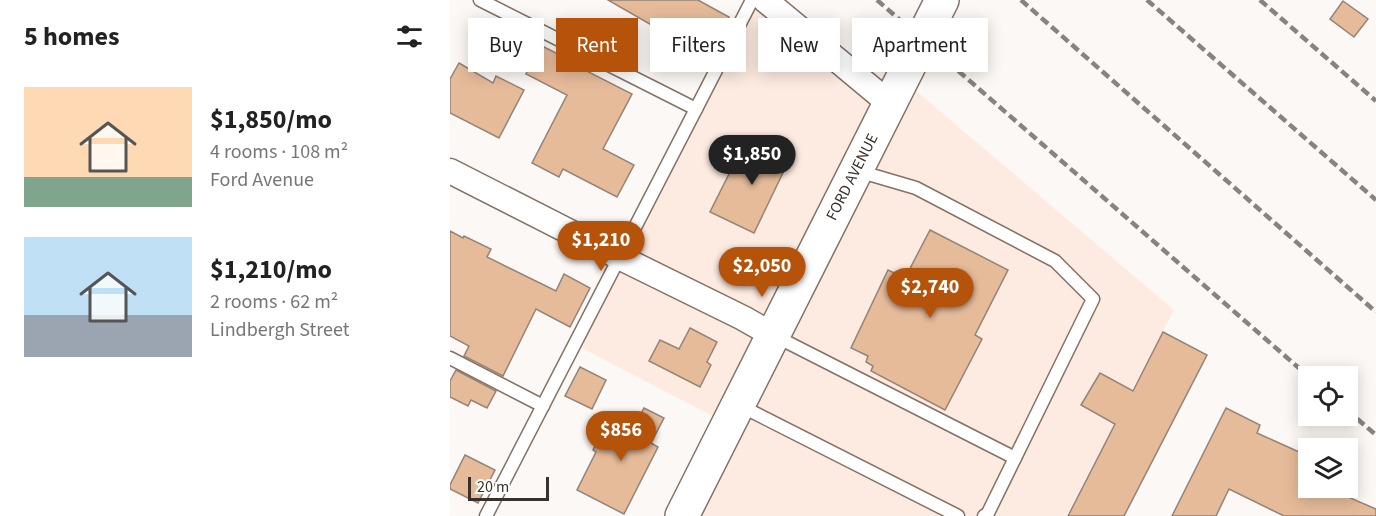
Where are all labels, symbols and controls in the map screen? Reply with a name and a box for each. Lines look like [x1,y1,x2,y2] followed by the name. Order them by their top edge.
[24,18,119,55] text: 5 homes
[468,18,544,72] chip: Buy
[556,18,638,72] chip: Rent
[650,18,746,72] chip: Filters
[758,18,840,72] chip: New
[852,18,988,72] chip: Apartment
[393,20,426,53] icon: filters
[210,101,332,138] text: $1,850/mo
[72,111,144,183] icon: home
[821,130,883,224] street label: FORD AVENUE
[703,135,801,186] pin: $1,850
[210,138,348,166] text: 4 rooms · 108 m²
[723,140,781,168] text: $1,850
[210,166,314,194] text: Ford Avenue
[552,221,650,272] pin: $1,210
[572,226,630,254] text: $1,210
[713,247,811,298] pin: $2,050
[210,251,332,288] text: $1,210/mo
[733,252,791,280] text: $2,050
[72,261,144,333] icon: home
[881,268,979,319] pin: $2,740
[901,273,959,301] text: $2,740
[210,288,338,316] text: 2 rooms · 62 m²
[210,316,349,344] text: Lindbergh Street
[1298,366,1358,498] map controls
[1298,366,1358,426] button: locate
[585,411,657,462] pin: $856
[600,416,642,444] text: $856
[1298,438,1358,498] button: layers
[468,474,549,502] scale bar
[477,476,509,498] text: 20 m

